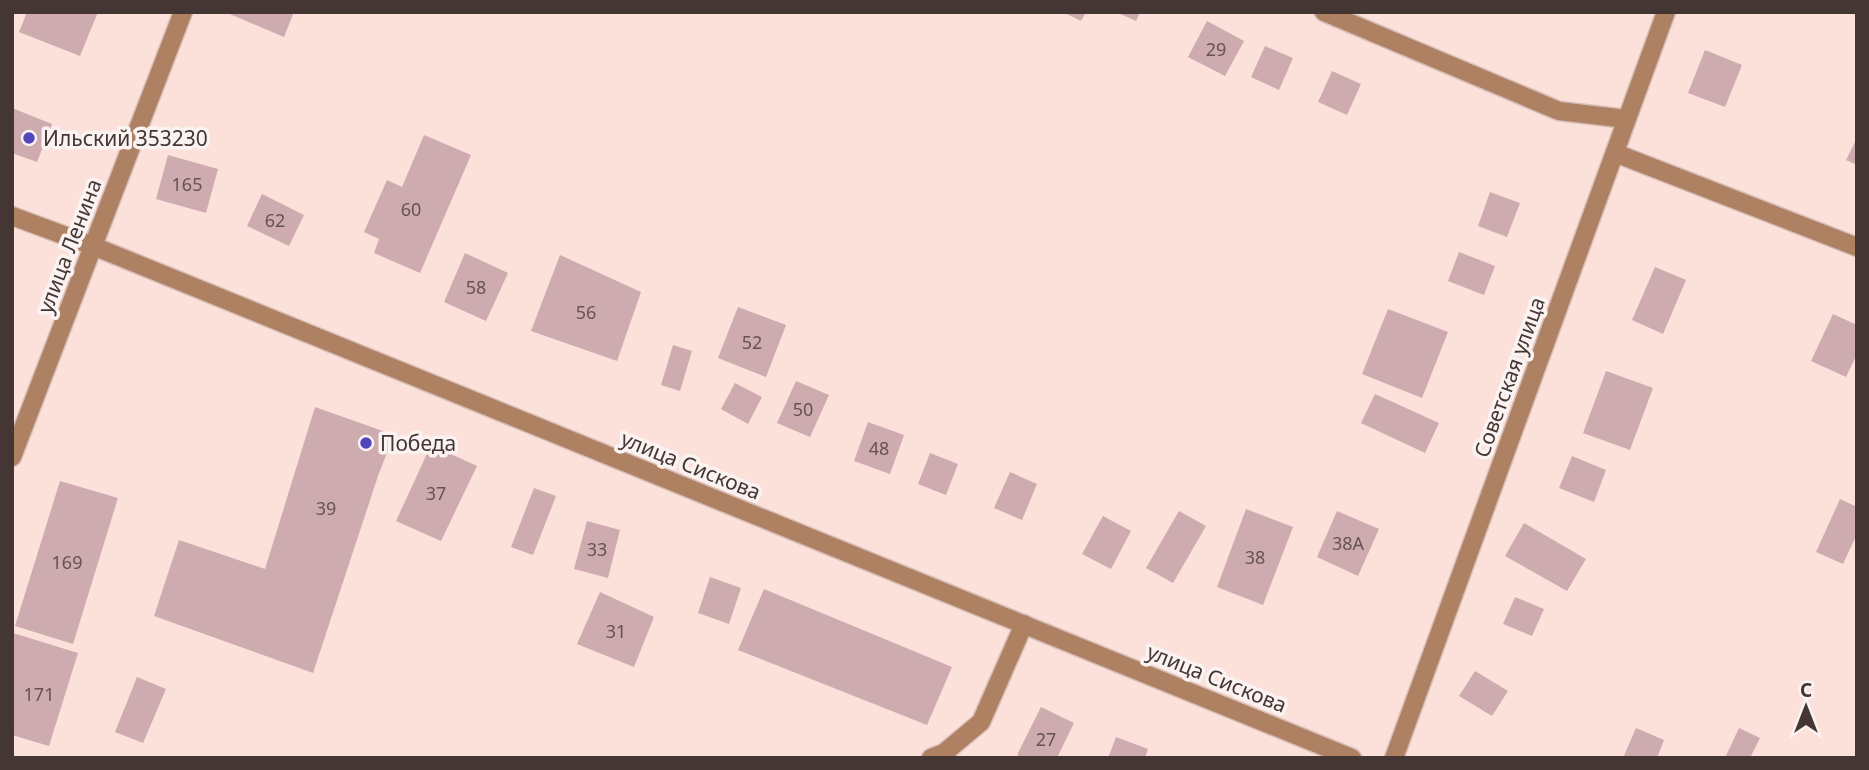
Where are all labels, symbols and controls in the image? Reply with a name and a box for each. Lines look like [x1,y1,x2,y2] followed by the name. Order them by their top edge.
[1206,37,1226,61] house number: 29
[43,124,208,152] place label: Ильский 353230
[21,130,37,146] marker: Ильский 353230
[172,172,202,196] house number: 165
[31,175,107,317] street label: улица Ленина
[401,197,421,221] house number: 60
[265,208,285,232] house number: 62
[466,275,486,299] house number: 58
[1467,293,1551,461] street label: Советская улица
[576,300,596,324] house number: 56
[742,330,762,354] house number: 52
[793,397,813,421] house number: 50
[617,424,765,506] street label: улица Сискова
[380,429,456,457] place label: Победа
[358,435,374,451] marker: Победа
[869,436,889,460] house number: 48
[426,481,446,505] house number: 37
[316,496,336,520] house number: 39
[1332,531,1365,555] house number: 38А
[587,537,607,561] house number: 33
[1245,545,1265,569] house number: 38
[52,550,82,574] house number: 169
[606,619,626,643] house number: 31
[1143,637,1291,719] street label: улица Сискова
[1771,672,1841,742] north arrow
[1800,677,1812,703] text: С
[24,682,54,706] house number: 171
[1036,727,1056,751] house number: 27

